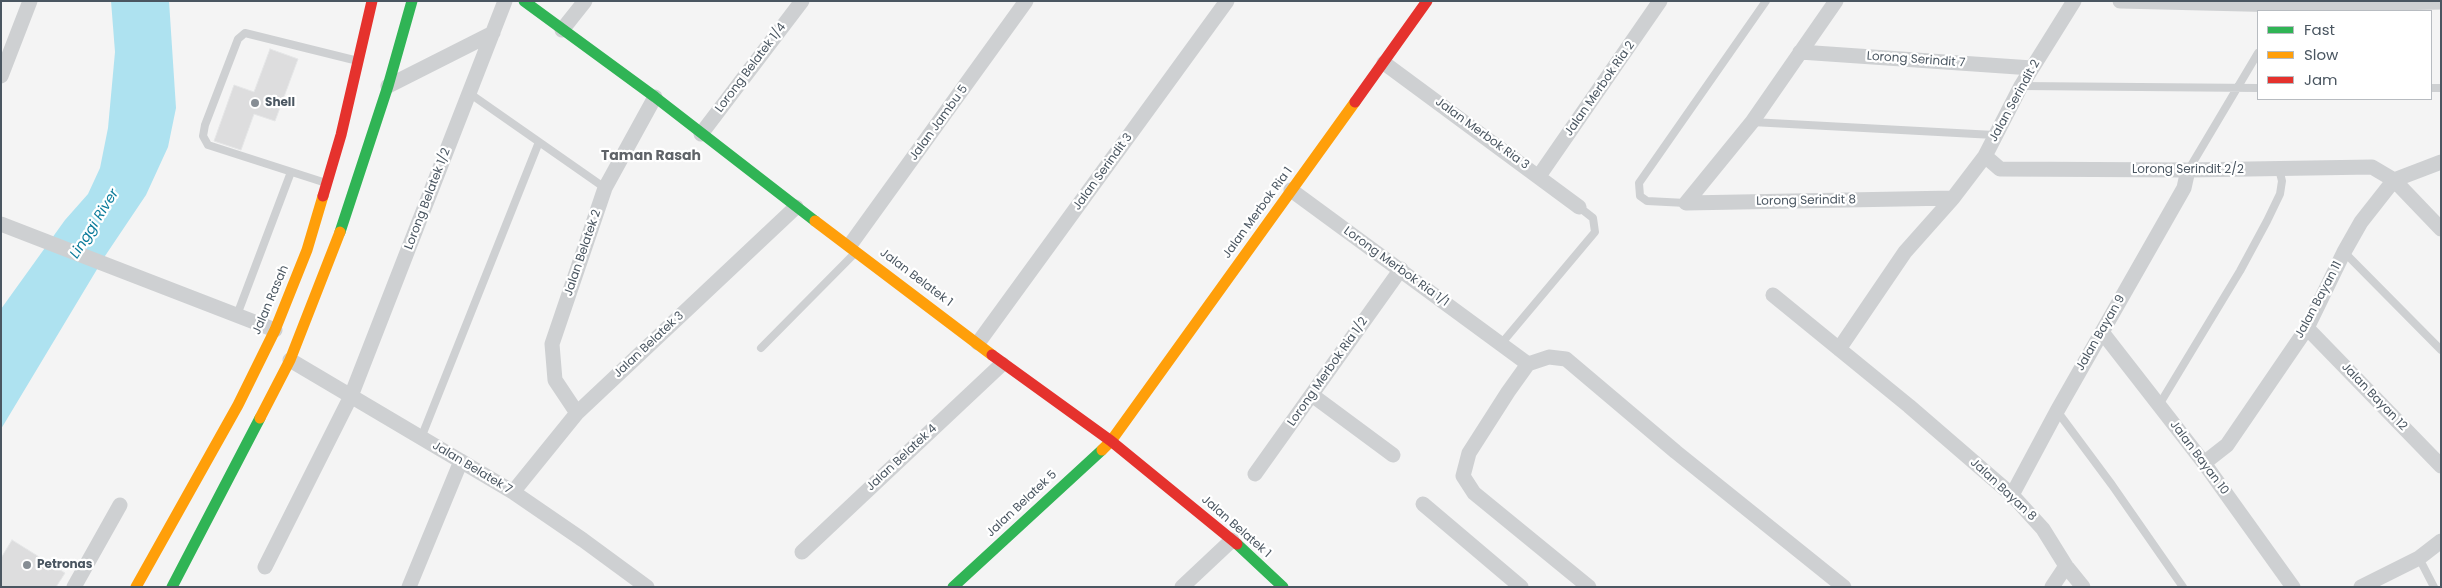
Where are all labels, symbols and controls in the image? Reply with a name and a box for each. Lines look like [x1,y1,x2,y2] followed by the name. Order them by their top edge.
[2257,10,2432,100] legend
[2304,19,2335,40] text: Fast
[713,20,789,116] street label: Lorong Belatek 1/4
[1562,39,1638,139] street label: Jalan Merbok Ria 2
[2304,44,2338,65] text: Slow
[1866,49,1966,71] street label: Lorong Serindit 7
[1987,57,2043,145] street label: Jalan Serindit 2
[2304,69,2338,90] text: Jam
[907,82,971,164] street label: Jalan Jambu 5
[1432,95,1532,173] street label: Jalan Merbok Ria 3
[265,96,295,110] place label: Shell
[249,97,261,109] marker: Shell
[1070,131,1136,213] street label: Jalan Serindit 3
[402,146,454,252] street label: Lorong Belatek 1/2
[601,148,701,164] district label: Taman Rasah
[2132,163,2244,177] street label: Lorong Serindit 2/2
[1220,165,1296,261] street label: Jalan Merbok Ria 1
[67,186,123,262] water label: Linggi River
[1756,193,1856,209] street label: Lorong Serindit 8
[561,208,605,298] street label: Jalan Belatek 2
[1341,224,1451,310] street label: Lorong Merbok Ria 1/1
[877,246,955,310] street label: Jalan Belatek 1
[2293,259,2345,341] street label: Jalan Bayan 11
[250,263,292,337] street label: Jalan Rasah
[2073,293,2129,373] street label: Jalan Bayan 9
[611,309,687,381] street label: Jalan Belatek 3
[1285,315,1371,429] street label: Lorong Merbok Ria 1/2
[2338,360,2410,434] street label: Jalan Bayan 12
[2166,418,2232,498] street label: Jalan Bayan 10
[864,422,940,494] street label: Jalan Belatek 4
[430,439,514,497] street label: Jalan Belatek 7
[1967,456,2039,524] street label: Jalan Bayan 8
[984,468,1060,540] street label: Jalan Belatek 5
[1198,493,1274,561] street label: Jalan Belatek 1
[37,558,92,572] place label: Petronas
[21,559,33,571] marker: Petronas

